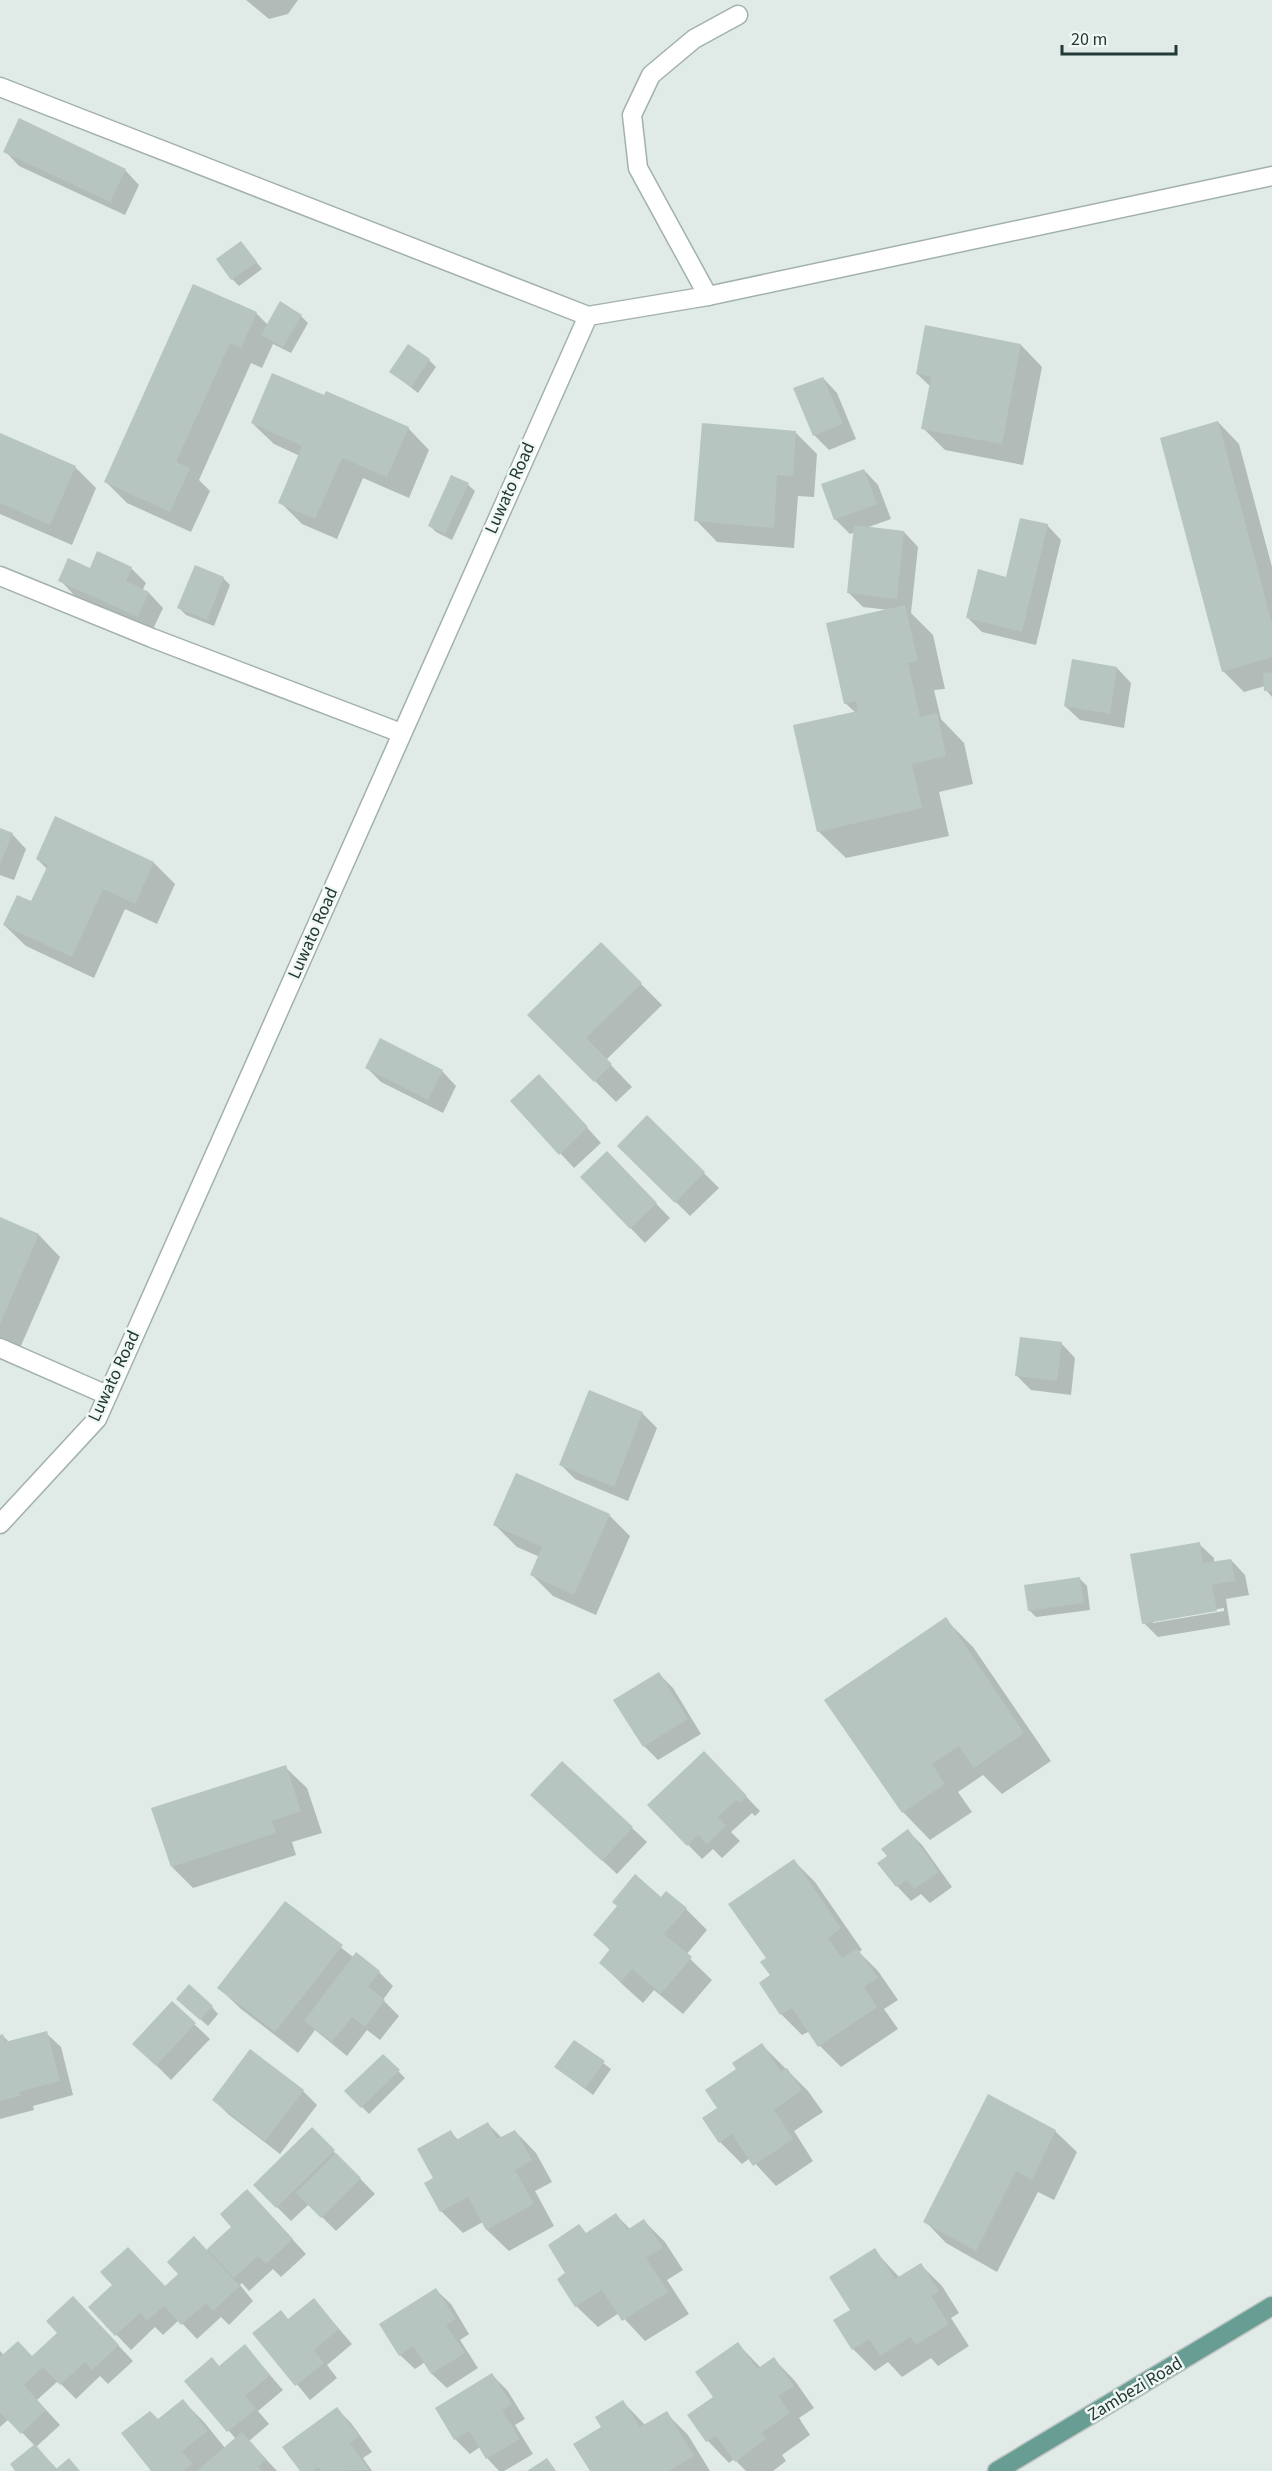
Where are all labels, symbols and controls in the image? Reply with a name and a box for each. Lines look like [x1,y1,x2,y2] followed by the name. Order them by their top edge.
[1062,18,1176,56] scale bar
[1071,27,1107,52] text: 20 m
[479,438,541,538] street label: Luwato Road
[282,883,344,983] street label: Luwato Road
[82,1326,146,1426] street label: Luwato Road
[1083,2351,1187,2427] street label: Zambezi Road

